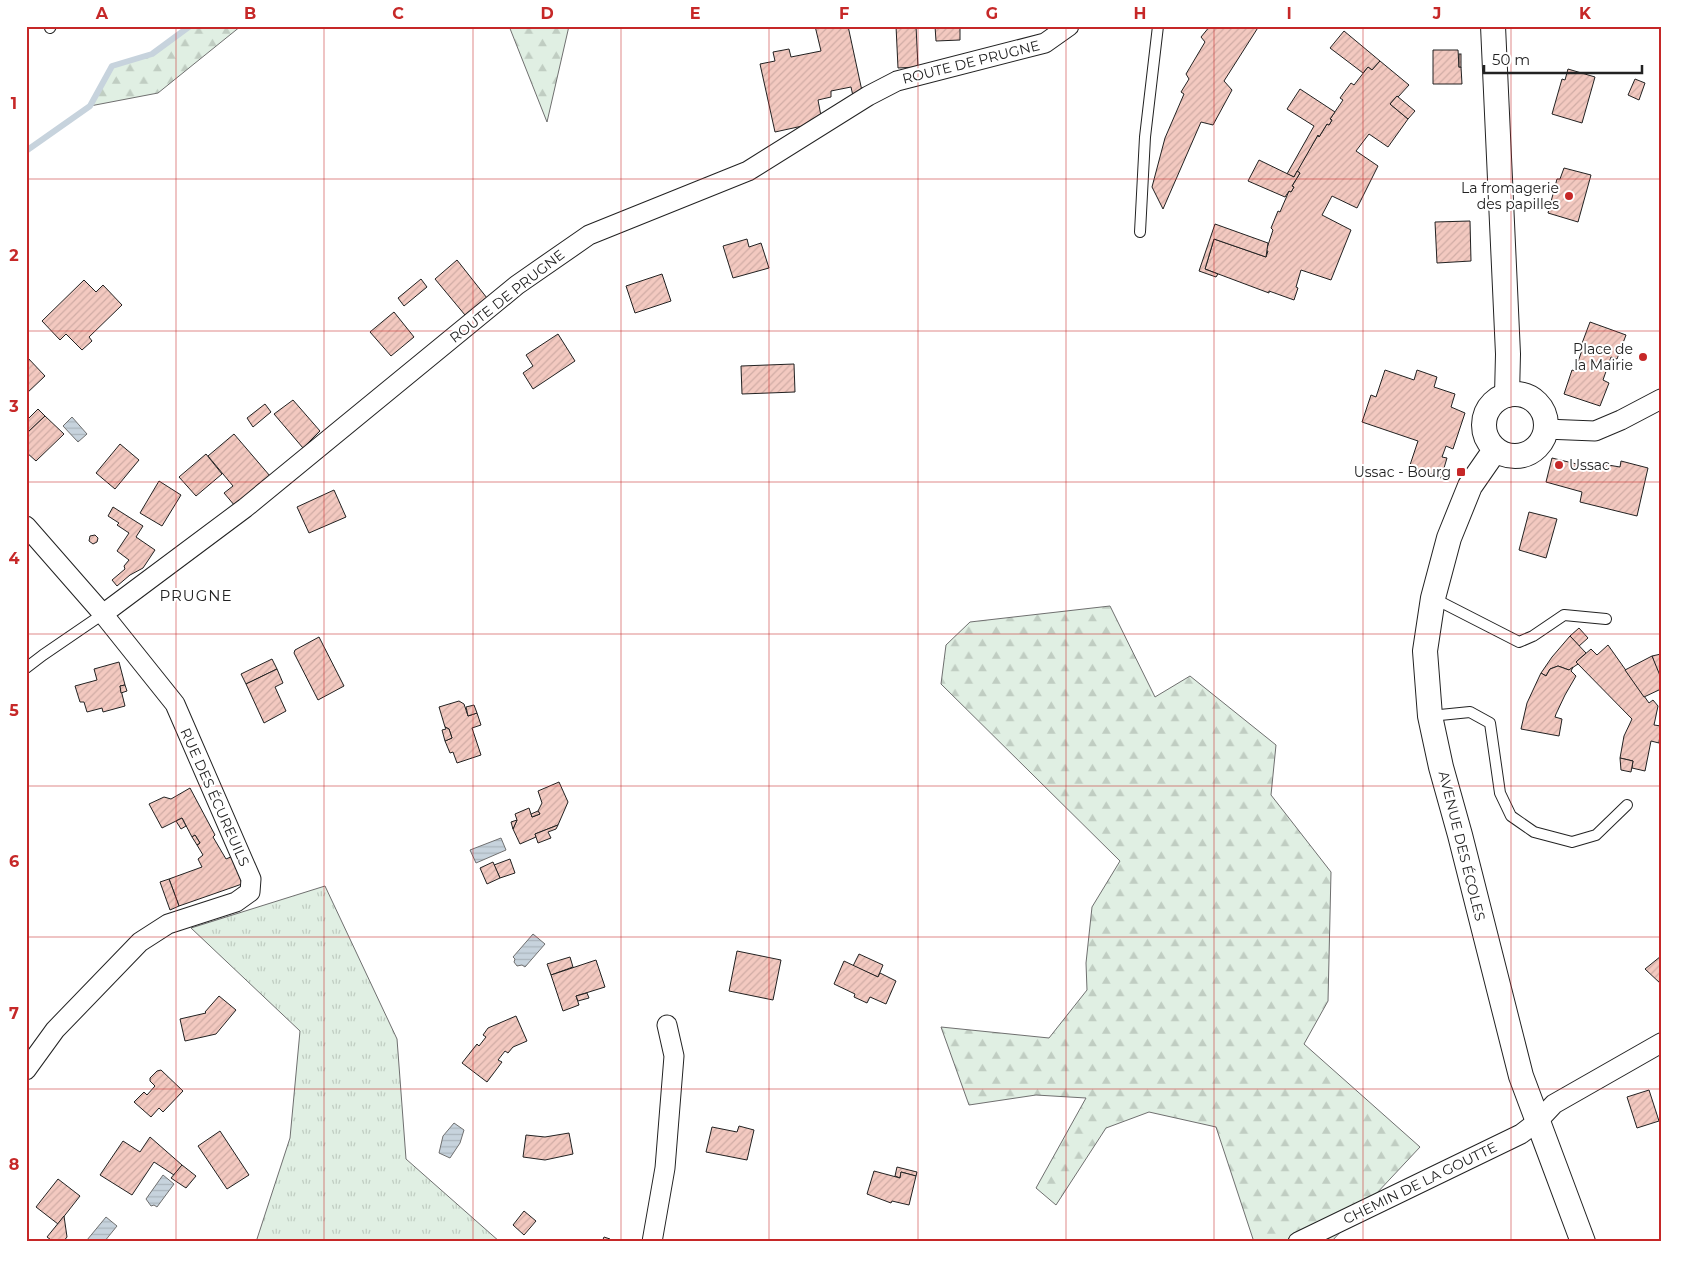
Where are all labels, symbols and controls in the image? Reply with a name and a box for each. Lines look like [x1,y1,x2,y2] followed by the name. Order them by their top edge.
[95,4,109,23] text: A
[244,4,256,23] text: B
[392,4,404,23] text: C
[540,4,554,23] text: D
[690,4,700,23] text: E
[839,4,849,23] text: F
[986,4,998,23] text: G
[1134,4,1146,23] text: H
[1286,4,1292,23] text: I
[1432,4,1441,23] text: J
[1579,4,1592,23] text: K
[900,36,1042,88] street label: ROUTE DE PRUGNE
[1484,42,1642,74] scale bar
[1492,50,1530,69] text: 50 m
[11,94,17,113] text: 1
[1461,179,1559,213] place label: La fromagerie des papilles
[1563,190,1575,202] marker: La fromagerie des papilles
[446,245,568,347] street label: ROUTE DE PRUGNE
[9,246,19,265] text: 2
[1573,340,1633,374] place label: Place de la Mairie
[1637,351,1649,363] marker: Place de la Mairie
[8,397,19,416] text: 3
[1569,456,1610,474] place label: Ussac
[1553,459,1565,471] marker: Ussac
[1354,463,1451,481] place label: Ussac - Bourg
[1455,466,1467,478] marker: Ussac - Bourg
[8,549,20,568] text: 4
[159,586,233,605] district label: PRUGNE
[9,701,19,720] text: 5
[176,725,254,869] street label: RUE DES ÉCUREUILS
[1435,769,1489,923] street label: AVENUE DES ÉCOLES
[9,852,19,871] text: 6
[9,1004,19,1023] text: 7
[1340,1138,1500,1228] street label: CHEMIN DE LA GOUTTE
[9,1155,19,1174] text: 8

